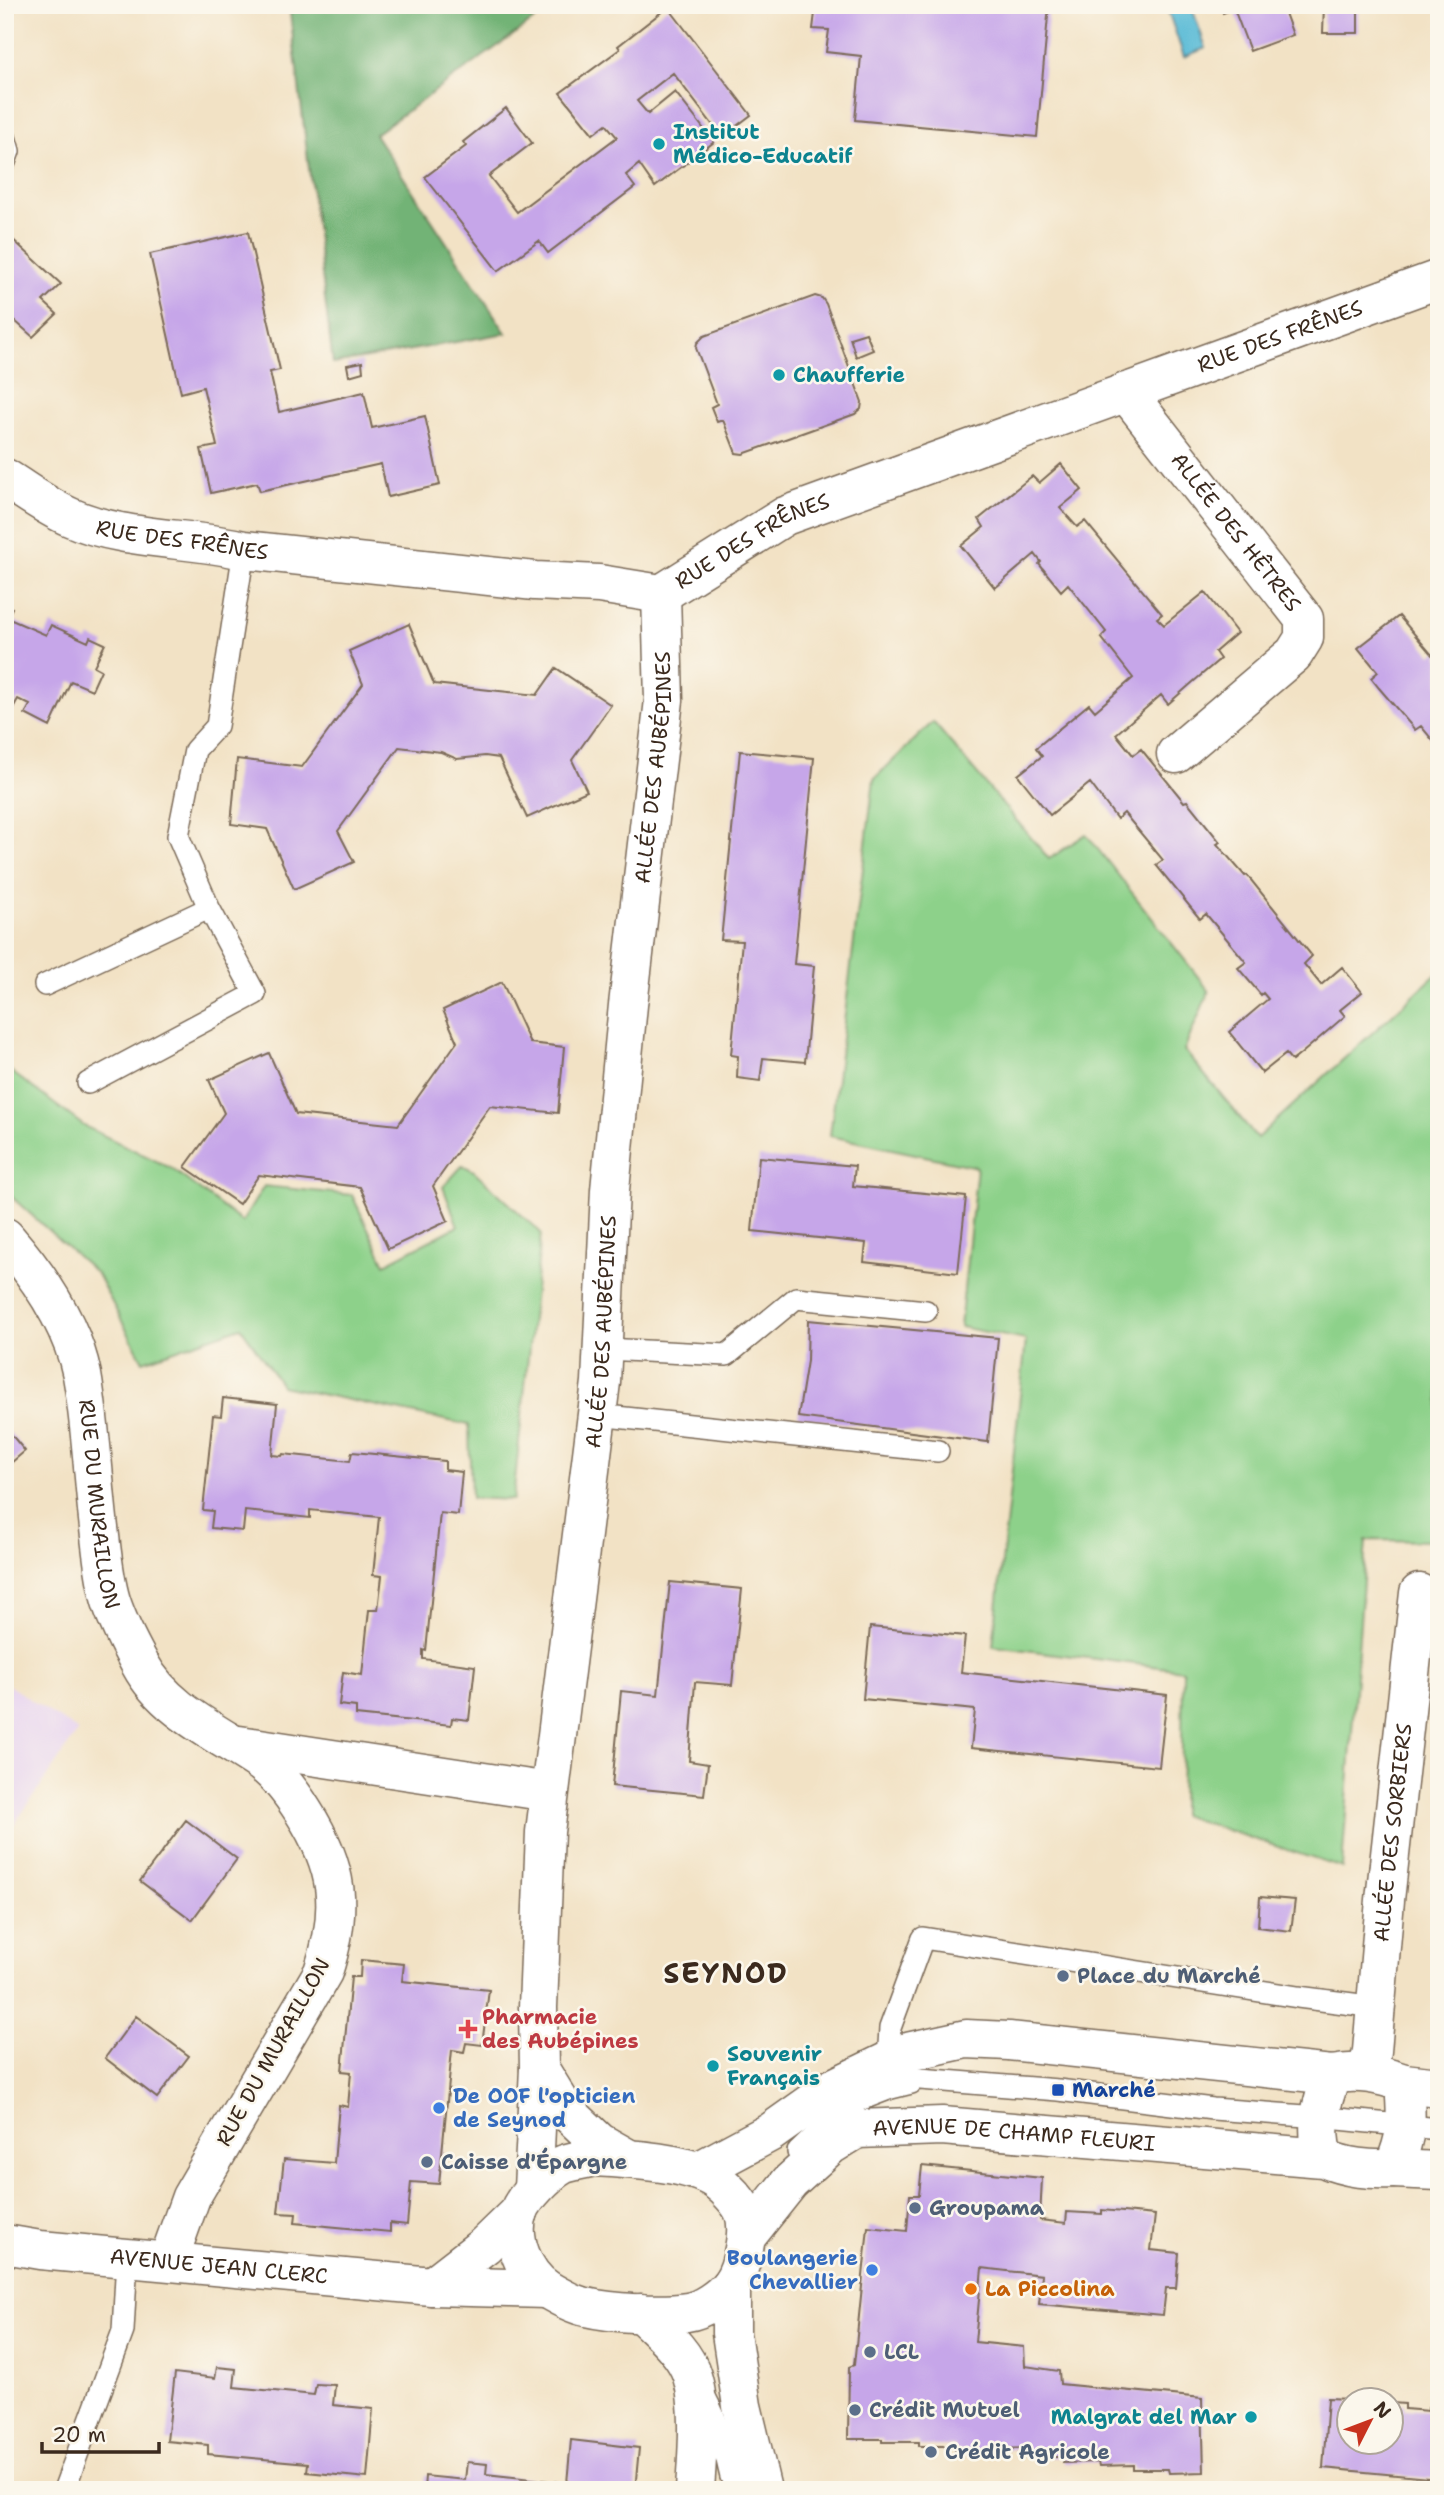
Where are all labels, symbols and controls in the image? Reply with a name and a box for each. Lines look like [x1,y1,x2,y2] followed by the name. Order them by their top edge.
[673,118,853,170] place label: Institut Médico-Educatif
[651,136,667,152] marker: Institut Médico-Educatif
[1194,294,1366,379] street label: RUE DES FRÊNES
[793,361,905,389] place label: Chaufferie
[771,367,787,383] marker: Chaufferie
[1165,447,1307,617] street label: ALLÉE DES HÊTRES
[670,487,833,596] street label: RUE DES FRÊNES
[93,513,270,566] street label: RUE DES FRÊNES
[628,651,678,885] street label: ALLÉE DES AUBÉPINES
[579,1215,623,1450] street label: ALLÉE DES AUBÉPINES
[72,1398,127,1613] street label: RUE DU MURAILLON
[1367,1722,1418,1943] street label: ALLÉE DES SORBIERS
[210,1953,336,2151] street label: RUE DU MURAILLON
[663,1954,789,1992] district label: SEYNOD
[1077,1962,1261,1990] place label: Place du Marché
[1055,1968,1071,1984] marker: Place du Marché
[482,2003,639,2055] place label: Pharmacie des Aubépines
[460,2021,476,2037] marker: Pharmacie des Aubépines
[727,2040,822,2092] place label: Souvenir Français
[705,2058,721,2074] marker: Souvenir Français
[1072,2076,1156,2104] place label: Marché
[453,2082,635,2134] place label: De OOF l'opticien de Seynod
[1050,2082,1066,2098] marker: Marché
[431,2100,447,2116] marker: De OOF l'opticien de Seynod
[872,2112,1156,2158] street label: AVENUE DE CHAMP FLEURI
[441,2147,627,2176] place label: Caisse d'Épargne
[419,2154,435,2170] marker: Caisse d'Épargne
[929,2194,1045,2222] place label: Groupama
[907,2200,923,2216] marker: Groupama
[109,2242,329,2290] street label: AVENUE JEAN CLERC
[727,2244,858,2296] place label: Boulangerie Chevallier
[864,2262,880,2278] marker: Boulangerie Chevallier
[985,2275,1115,2303] place label: La Piccolina
[963,2281,979,2297] marker: La Piccolina
[884,2338,919,2366] place label: LCL
[862,2344,878,2360] marker: LCL
[1336,2386,1406,2456] north arrow
[869,2396,1020,2424] place label: Crédit Mutuel
[1368,2396,1397,2424] text: N
[847,2402,863,2418] marker: Crédit Mutuel
[1051,2403,1237,2431] place label: Malgrat del Mar
[1243,2409,1259,2425] marker: Malgrat del Mar
[42,2411,159,2455] scale bar
[52,2421,106,2449] text: 20 m
[945,2438,1110,2466] place label: Crédit Agricole
[923,2444,939,2460] marker: Crédit Agricole

